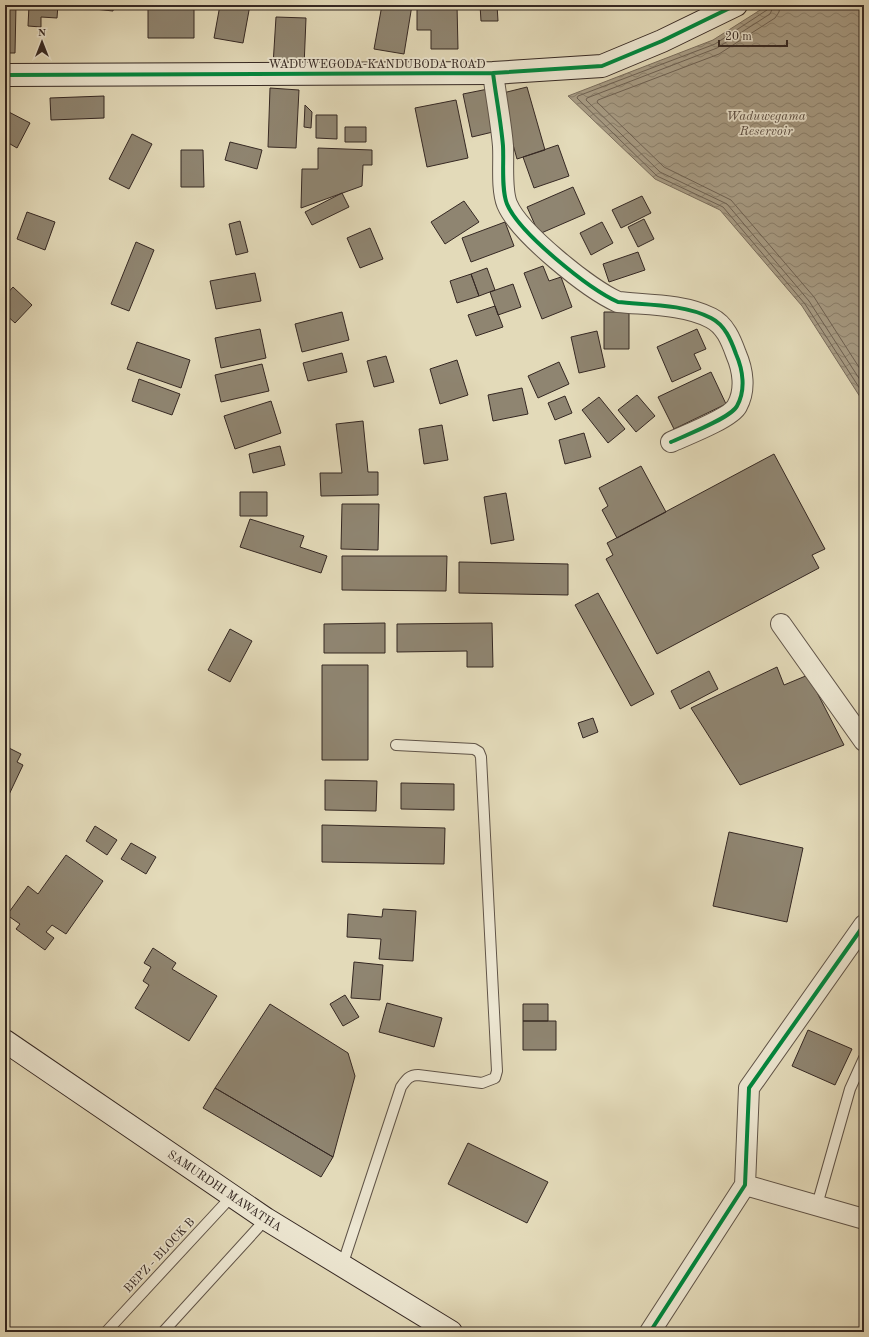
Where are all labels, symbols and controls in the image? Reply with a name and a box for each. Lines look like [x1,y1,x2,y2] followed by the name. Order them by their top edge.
[22,22,62,62] north arrow
[719,22,787,48] scale bar
[38,28,47,39] text: N
[725,31,752,43] text: 20 m
[268,59,486,71] street label: WADUWEGODA-KANDUBODA ROAD
[726,110,806,138] water label: Waduwegama Reservoir
[165,1149,284,1234] street label: SAMURDHI MAWATHA
[122,1216,197,1295] street label: BEPZ - BLOCK B

